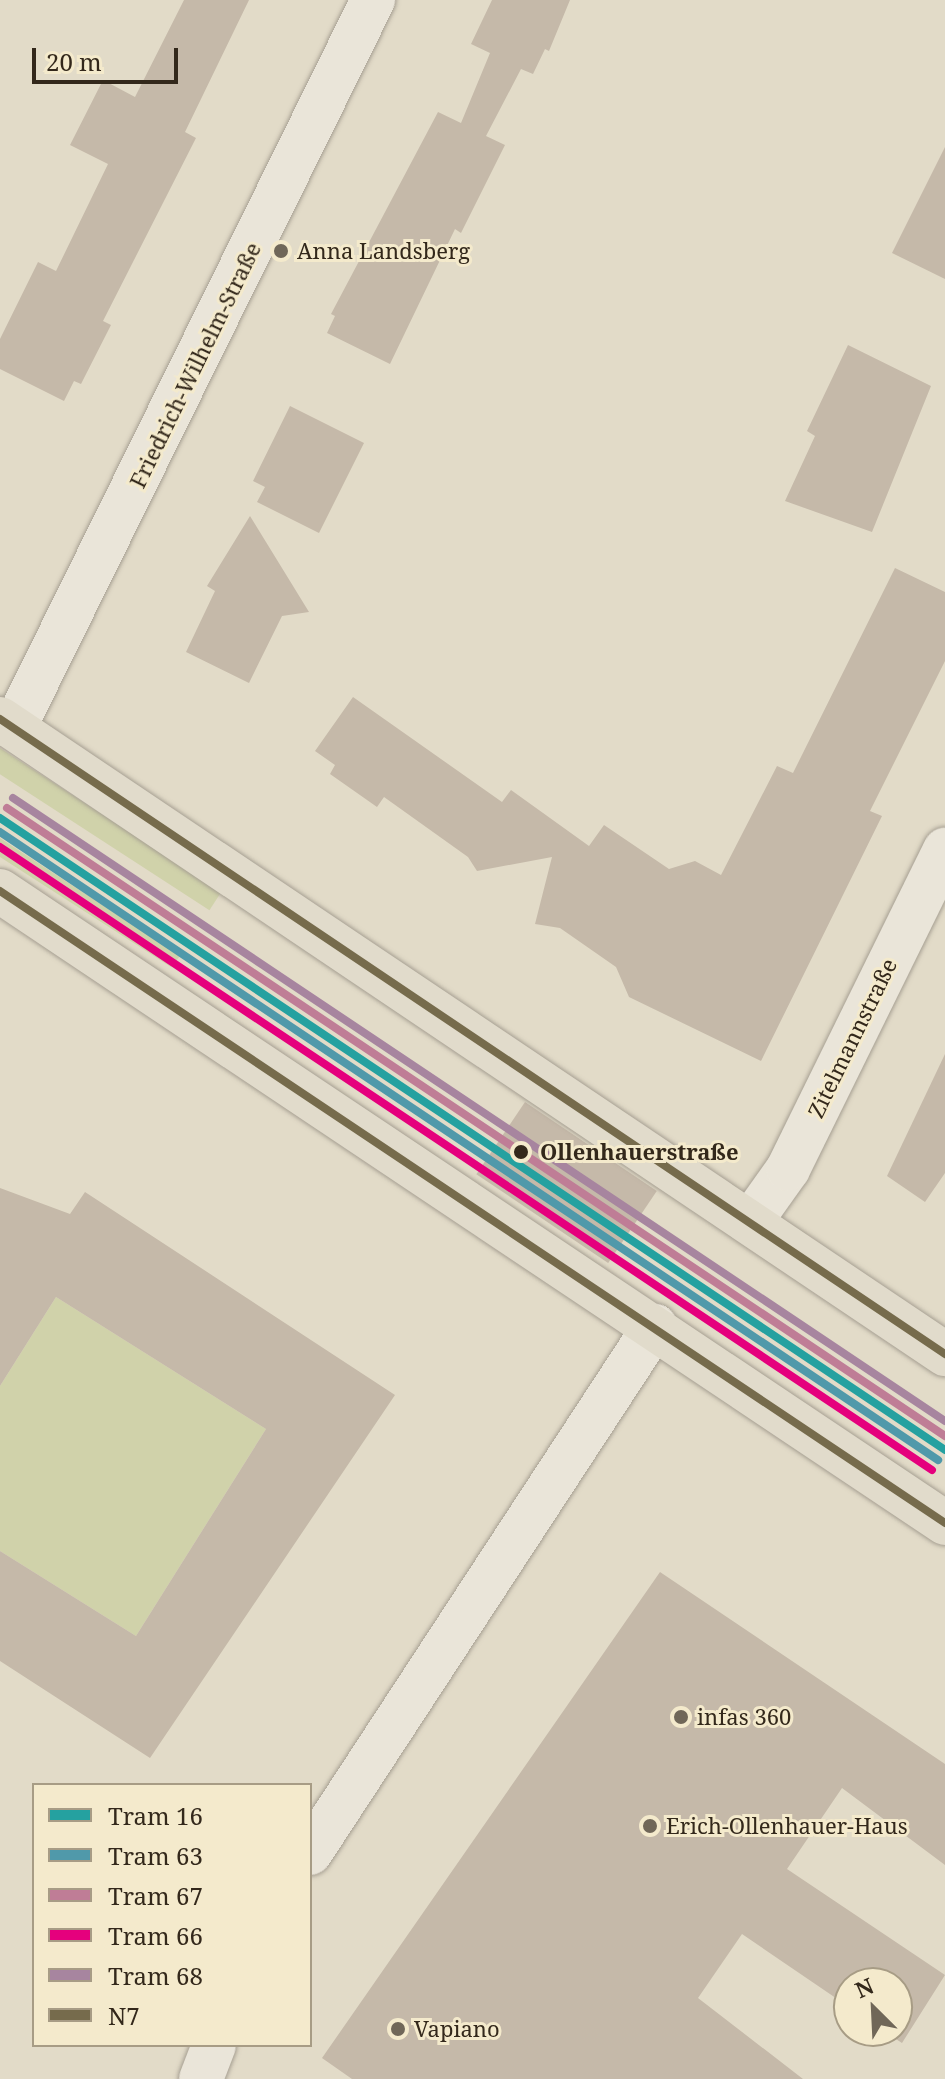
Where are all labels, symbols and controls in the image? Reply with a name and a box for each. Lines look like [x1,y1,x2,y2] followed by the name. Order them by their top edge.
[36,32,182,82] scale bar
[46,45,102,78] text: 20 m
[124,238,266,492] street label: Friedrich-Wilhelm-Straße
[297,238,470,264] place label: Anna Landsberg
[272,242,290,260] marker: Anna Landsberg
[802,954,902,1122] street label: Zitelmannstraße
[540,1139,739,1165] place label: Ollenhauerstraße
[509,1140,533,1164] marker: Ollenhauerstraße
[697,1704,791,1730] place label: infas 360
[672,1708,690,1726] marker: infas 360
[32,1783,312,2047] legend
[108,1799,203,1832] text: Tram 16
[666,1813,908,1839] place label: Erich-Ollenhauer-Haus
[641,1817,659,1835] marker: Erich-Ollenhauer-Haus
[108,1839,203,1872] text: Tram 63
[108,1879,203,1912] text: Tram 67
[108,1919,203,1952] text: Tram 66
[108,1959,203,1992] text: Tram 68
[833,1967,913,2047] north arrow
[850,1970,878,2004] text: N
[108,1999,140,2032] text: N7
[414,2016,500,2042] place label: Vapiano
[389,2020,407,2038] marker: Vapiano

